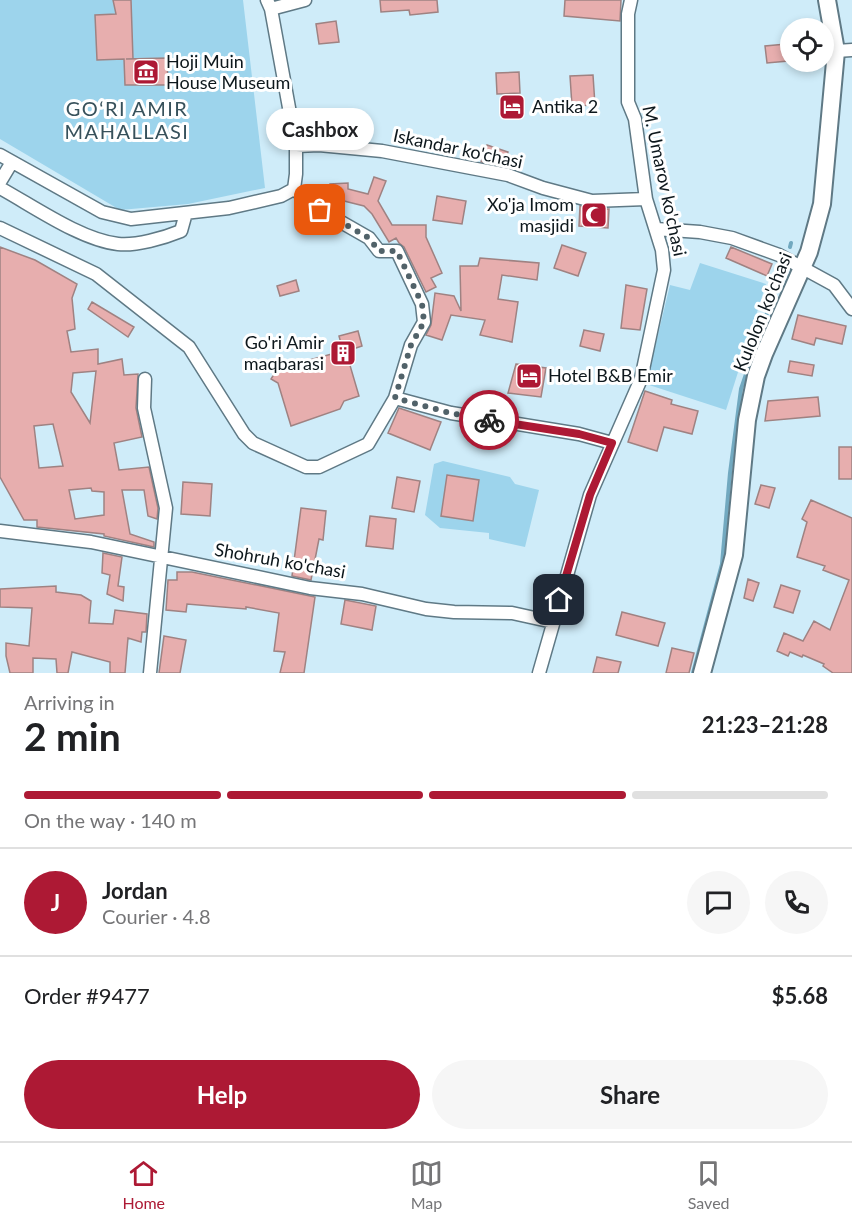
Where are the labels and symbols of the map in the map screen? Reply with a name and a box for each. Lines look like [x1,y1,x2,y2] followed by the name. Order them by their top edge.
[166,50,290,93] place label: Hoji Muin House Museum
[131,57,161,87] museum icon: Hoji Muin House Museum
[497,92,527,122] hotel icon: Antika 2
[532,95,598,117] place label: Antika 2
[65,96,189,143] district label: GO‘RI AMIR MAHALLASI
[638,104,692,258] street label: M. Umarov ko'chasi
[266,108,374,150] callout: Cashbox
[391,124,525,173] street label: Iskandar ko'chasi
[294,184,345,235] pin
[487,193,574,236] place label: Xo'ja Imom masjidi
[579,200,609,230] mosque icon: Xo'ja Imom masjidi
[728,249,796,374] street label: Kulolon ko'chasi
[244,331,324,374] place label: Go'ri Amir maqbarasi
[328,338,358,368] building icon: Go'ri Amir maqbarasi
[514,361,544,391] hotel icon: Hotel B&B Emir
[548,364,673,386] place label: Hotel B&B Emir
[459,390,519,450] courier
[213,538,347,582] street label: Shohruh ko'chasi
[533,574,584,625] pin

